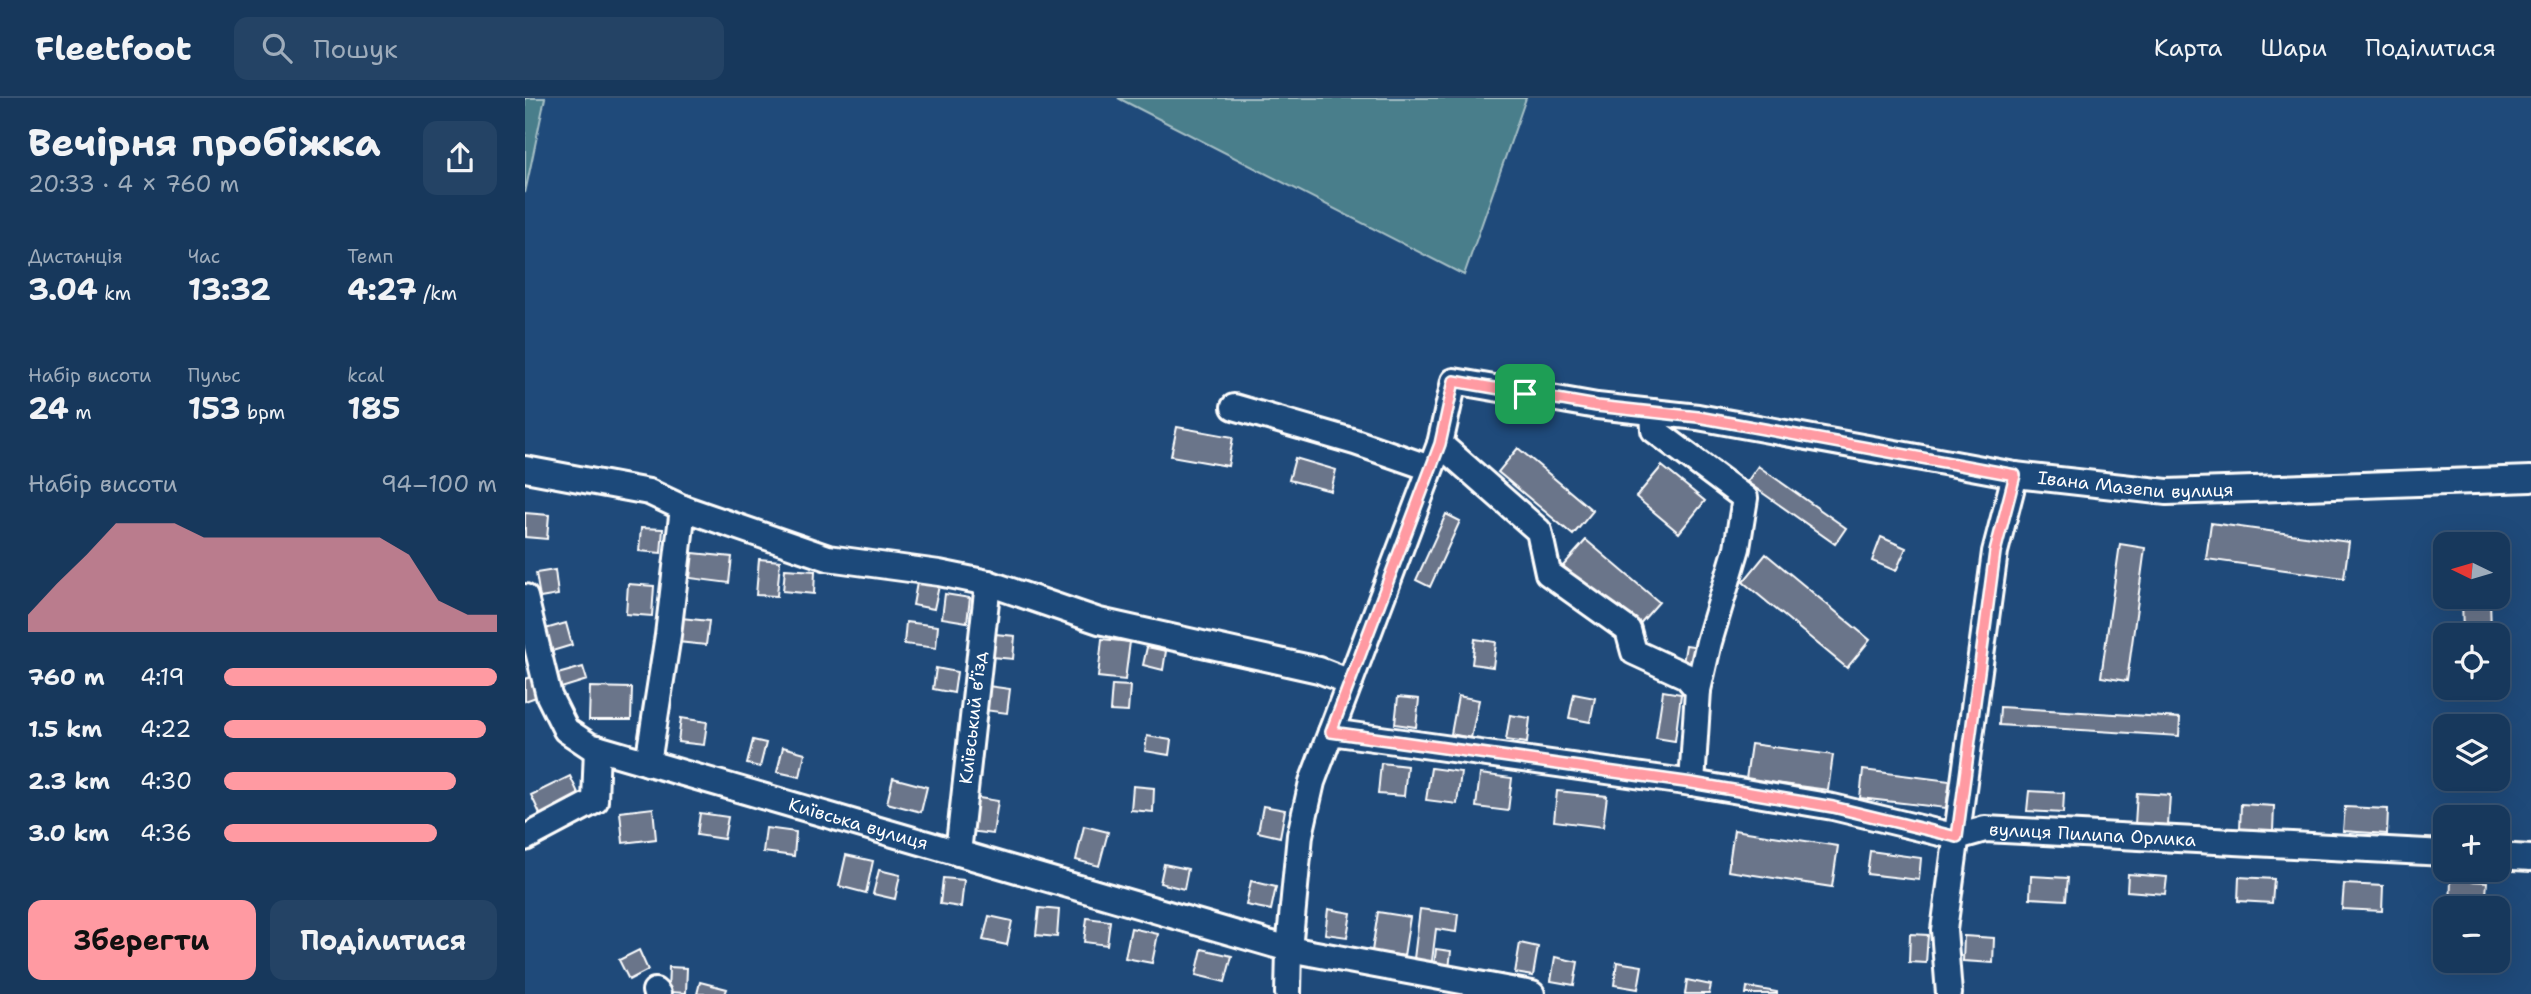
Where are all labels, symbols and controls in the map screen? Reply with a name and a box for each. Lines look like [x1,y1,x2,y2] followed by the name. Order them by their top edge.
[234,17,724,80] search box
[35,26,192,71] text: Fleetfoot
[258,29,296,67] icon: search
[314,31,398,66] text: Пошук
[2154,32,2222,64] text: Карта
[2260,32,2327,64] text: Шари
[2365,32,2496,64] text: Поділитися
[28,117,381,168] text: Вечірня пробіжка
[423,121,497,195] button: share
[28,169,239,199] text: 20:33 · 4 × 760 m
[28,244,123,269] text: Дистанція
[188,244,220,269] text: Час
[347,244,393,269] text: Темп
[28,269,98,310] text: 3.04
[188,269,271,310] text: 13:32
[347,269,417,310] text: 4:27
[98,281,131,306] text: km
[417,281,457,306] text: /km
[28,363,152,388] text: Набір висоти
[188,363,241,388] text: Пульс
[347,363,384,388] text: kcal
[1495,364,1555,424] pin
[1506,375,1544,413] icon: arrive
[28,388,69,429] text: 24
[188,388,241,429] text: 153
[347,388,401,429] text: 185
[69,400,92,425] text: m
[241,400,285,425] text: bpm
[2036,466,2234,504] street label: Івана Мазепи вулиця
[28,469,178,499] text: Набір висоти
[381,469,497,499] text: 94–100 m
[2433,532,2509,609] north arrow
[2433,532,2510,973] map controls
[2433,623,2510,700] button: locate
[954,650,992,785] street label: Київський в’їзд
[28,662,105,692] text: 760 m
[140,662,185,692] text: 4:19
[28,714,102,744] text: 1.5 km
[140,714,191,744] text: 4:22
[2433,714,2510,791] button: layers
[28,766,110,796] text: 2.3 km
[140,766,192,796] text: 4:30
[785,792,931,856] street label: Київська вулиця
[2433,805,2510,882] button: +
[1989,817,2197,852] street label: вулиця Пилипа Орлика
[28,818,109,848] text: 3.0 km
[140,818,192,848] text: 4:36
[2433,896,2510,973] button: −
[28,900,256,980] button: Зберегти
[270,900,497,980] button: Поділитися

